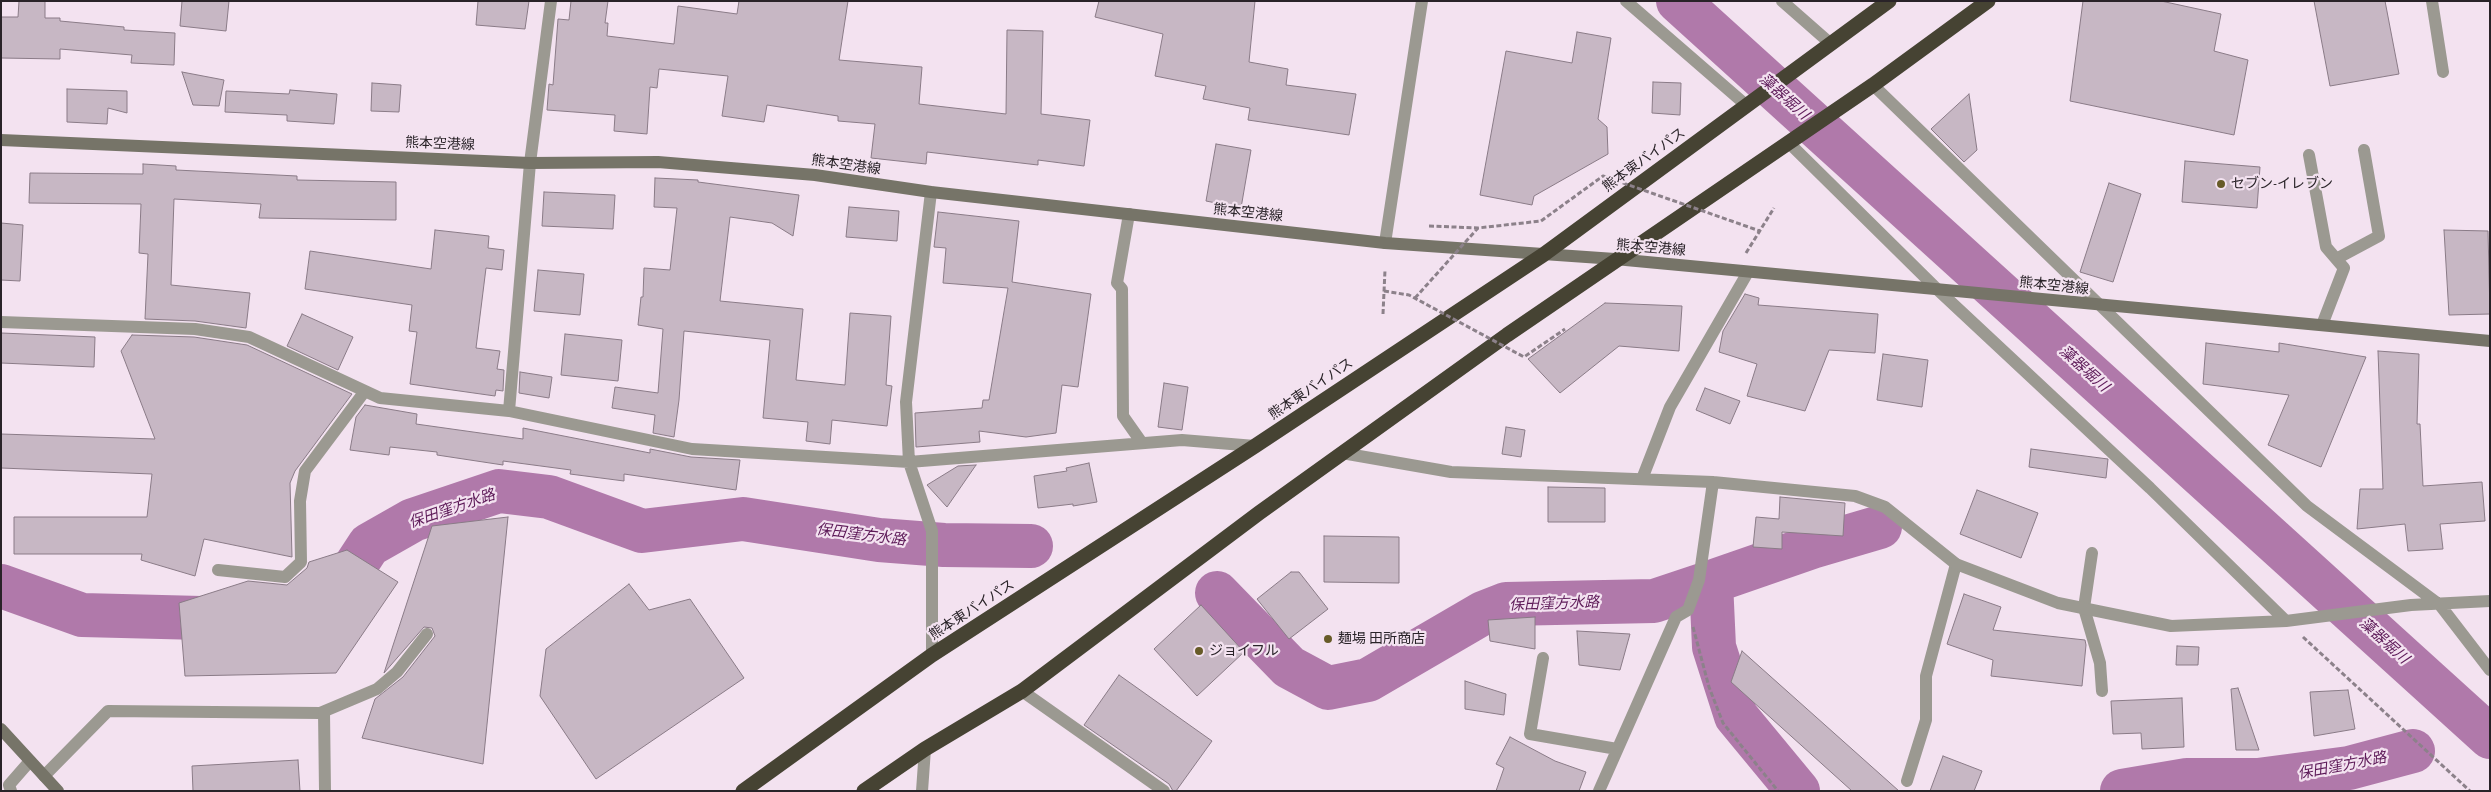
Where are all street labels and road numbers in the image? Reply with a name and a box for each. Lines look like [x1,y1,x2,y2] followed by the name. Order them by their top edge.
[1599,124,1689,196] street label: 熊本東バイパス
[405,134,475,154] street label: 熊本空港線
[810,152,882,178] street label: 熊本空港線
[1212,201,1284,225] street label: 熊本空港線
[1615,237,1687,259] street label: 熊本空港線
[2018,274,2090,298] street label: 熊本空港線
[1266,355,1356,423] street label: 熊本東バイパス
[926,576,1018,644] street label: 熊本東バイパス

